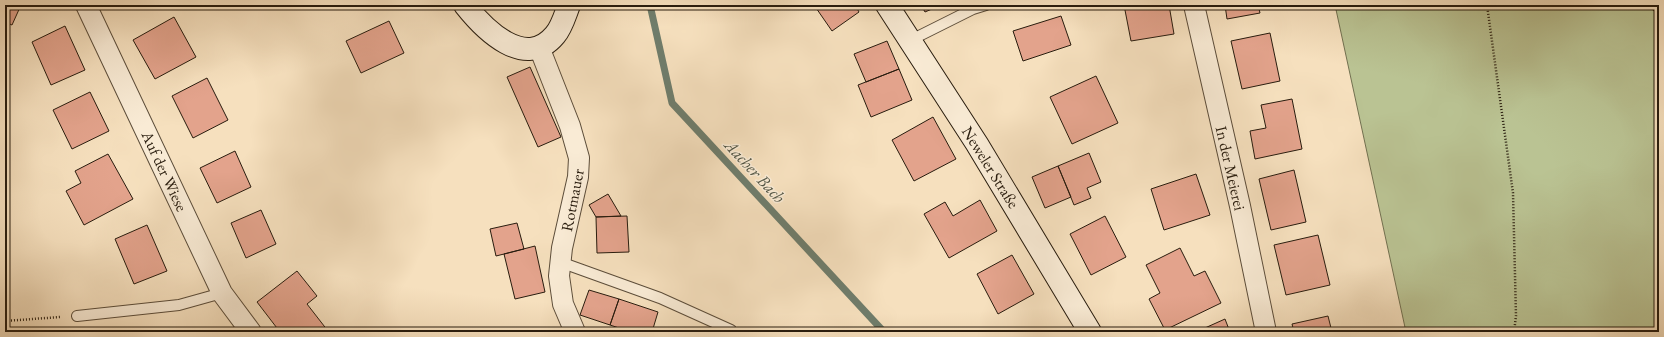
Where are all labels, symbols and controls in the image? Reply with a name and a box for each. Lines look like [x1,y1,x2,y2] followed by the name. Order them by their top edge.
[957,122,1024,212] street label: Neweler Straße
[1211,124,1250,212] street label: In der Meierei
[136,127,192,215] street label: Auf der Wiese
[718,133,791,208] water label: Aacher Bach
[556,166,589,233] street label: Rotmauer

